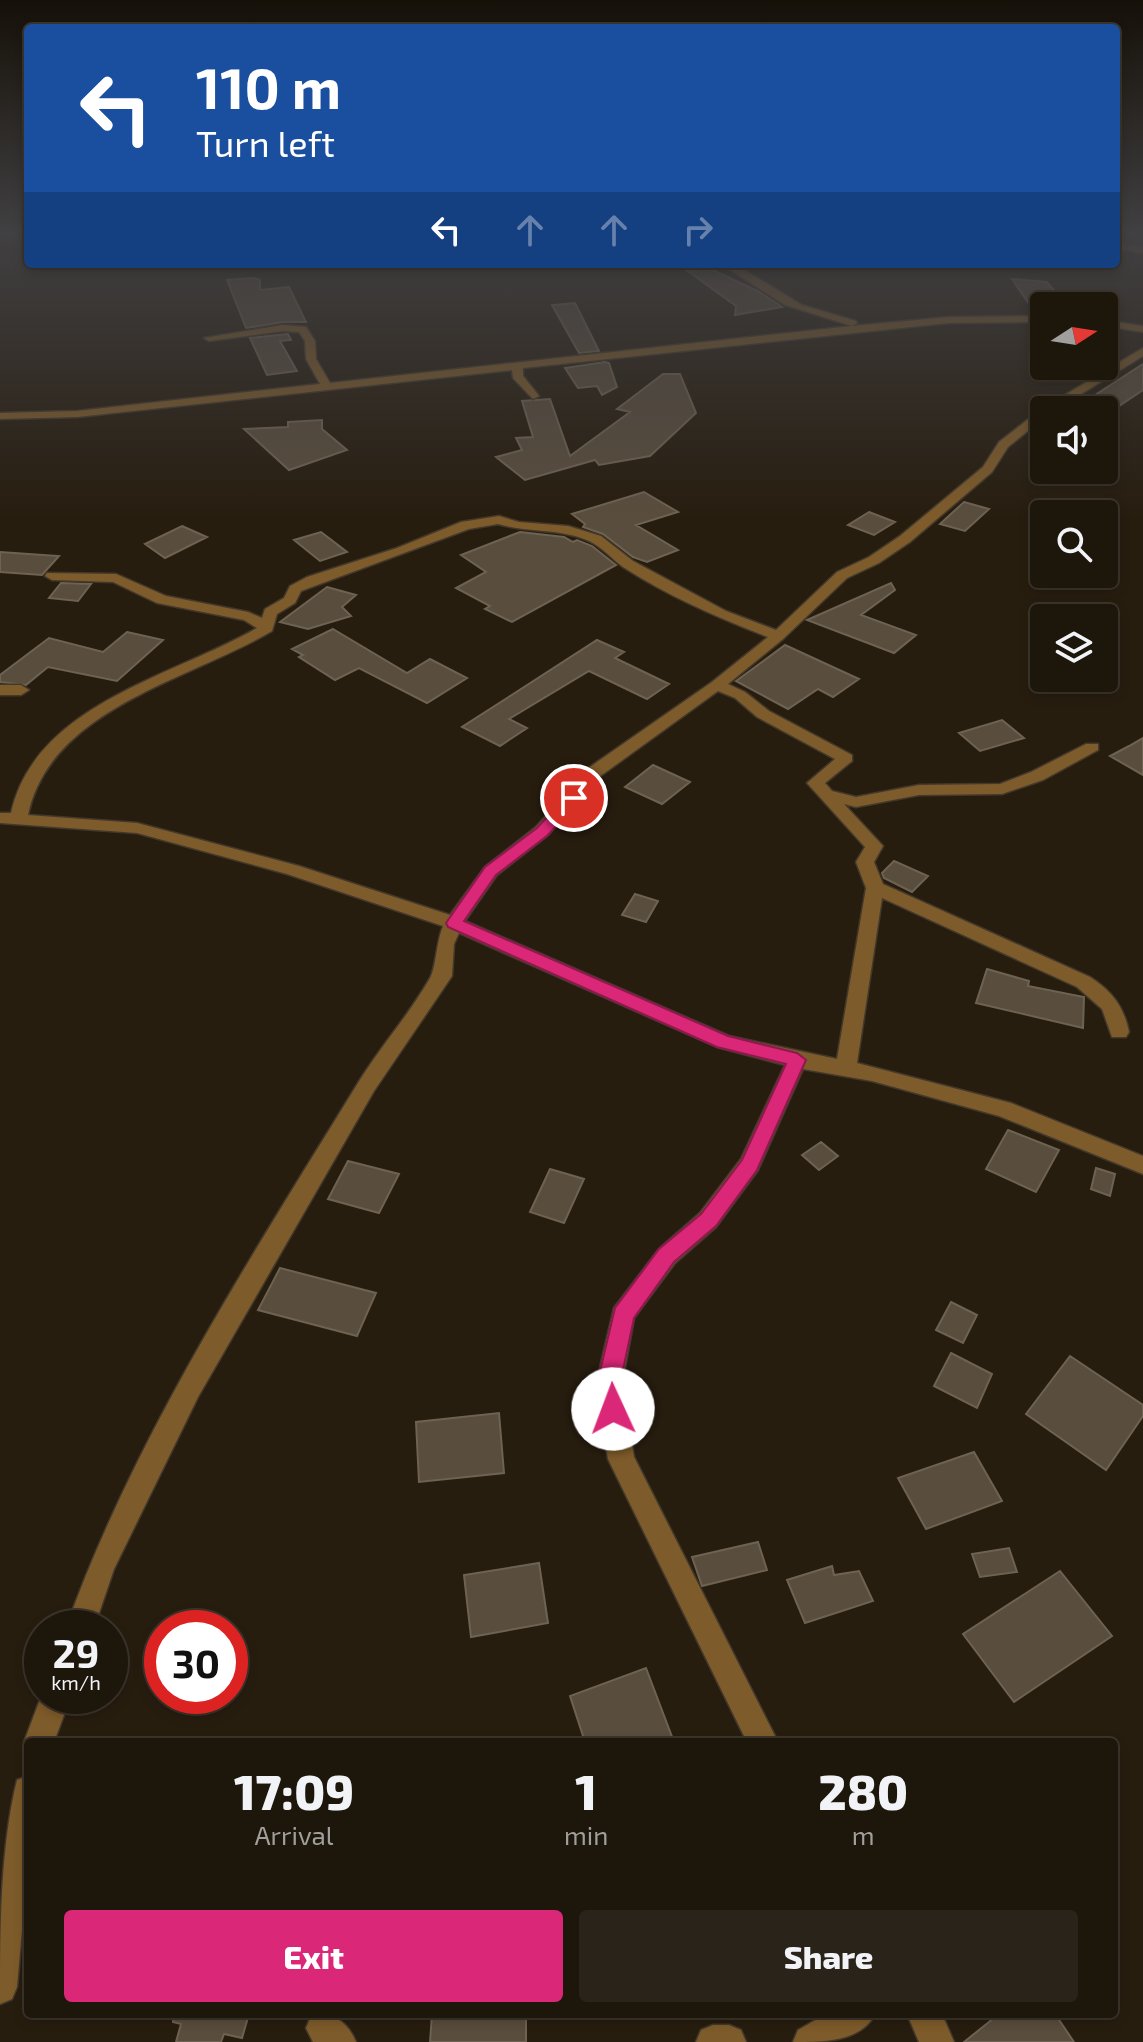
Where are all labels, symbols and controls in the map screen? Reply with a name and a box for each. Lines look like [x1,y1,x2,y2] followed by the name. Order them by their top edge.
[196,53,341,120] text: 110 m
[64,56,168,160] icon: left
[196,121,335,164] text: Turn left
[424,208,468,252] icon: left
[508,208,552,252] icon: ahead
[592,208,636,252] icon: ahead
[676,208,720,252] icon: right
[1030,292,1118,380] north arrow
[1030,292,1118,692] map controls
[1030,396,1118,484] button: sound
[1030,500,1118,588] button: search
[1030,604,1118,692] button: layers
[540,764,608,832] pin
[552,776,596,820] icon: arrive
[571,1367,655,1451] position arrow
[144,1610,248,1714] speed limit sign: 30
[53,1628,99,1676] text: 29
[51,1670,101,1694] text: km/h
[234,1762,354,1820] text: 17:09
[575,1762,597,1820] text: 1
[818,1762,908,1820] text: 280
[254,1819,334,1850] text: Arrival
[564,1819,608,1850] text: min
[852,1819,875,1850] text: m
[64,1910,563,2002] button: Exit
[579,1910,1078,2002] button: Share

